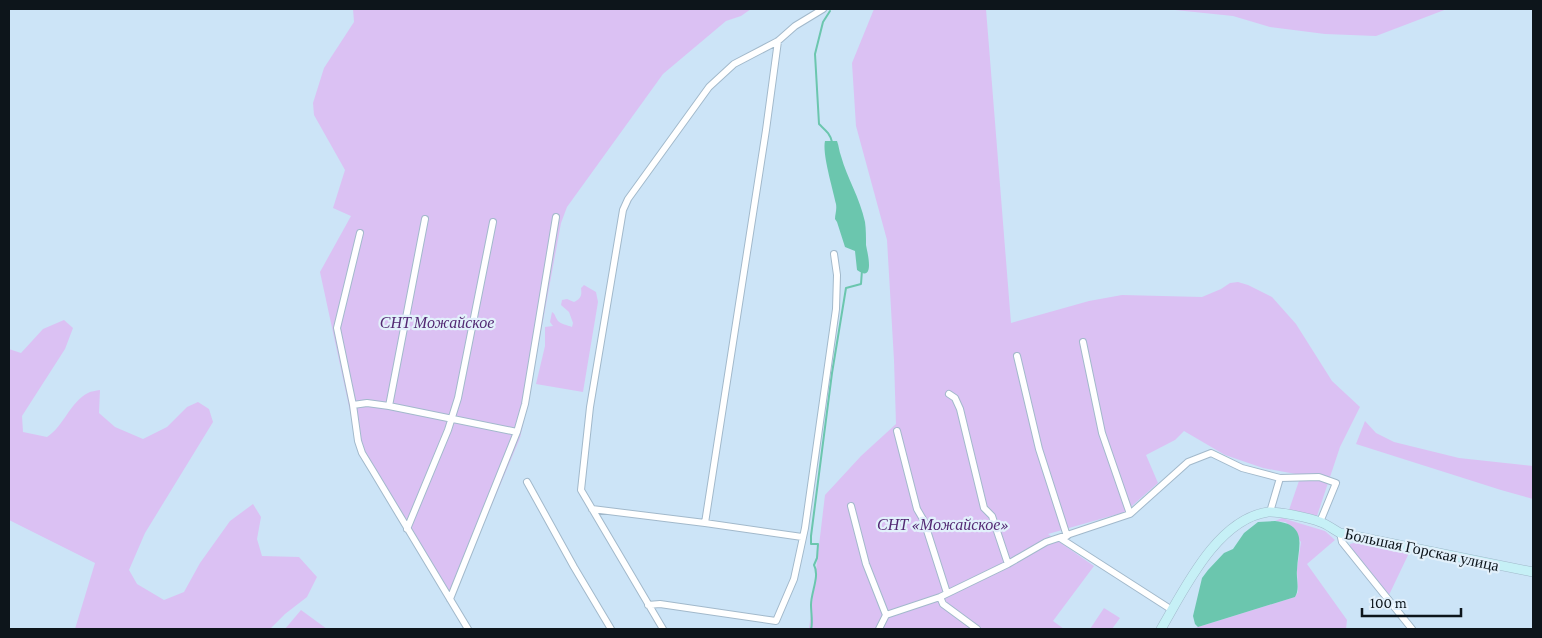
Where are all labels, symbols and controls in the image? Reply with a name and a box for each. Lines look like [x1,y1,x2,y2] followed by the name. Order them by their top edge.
[380,314,494,331] park label: СНТ Можайское
[877,516,1009,533] park label: СНТ «Можайское»
[1343,525,1501,575] street label: Большая Горская улица
[1362,586,1461,618] scale bar
[1370,595,1407,611] text: 100 m

